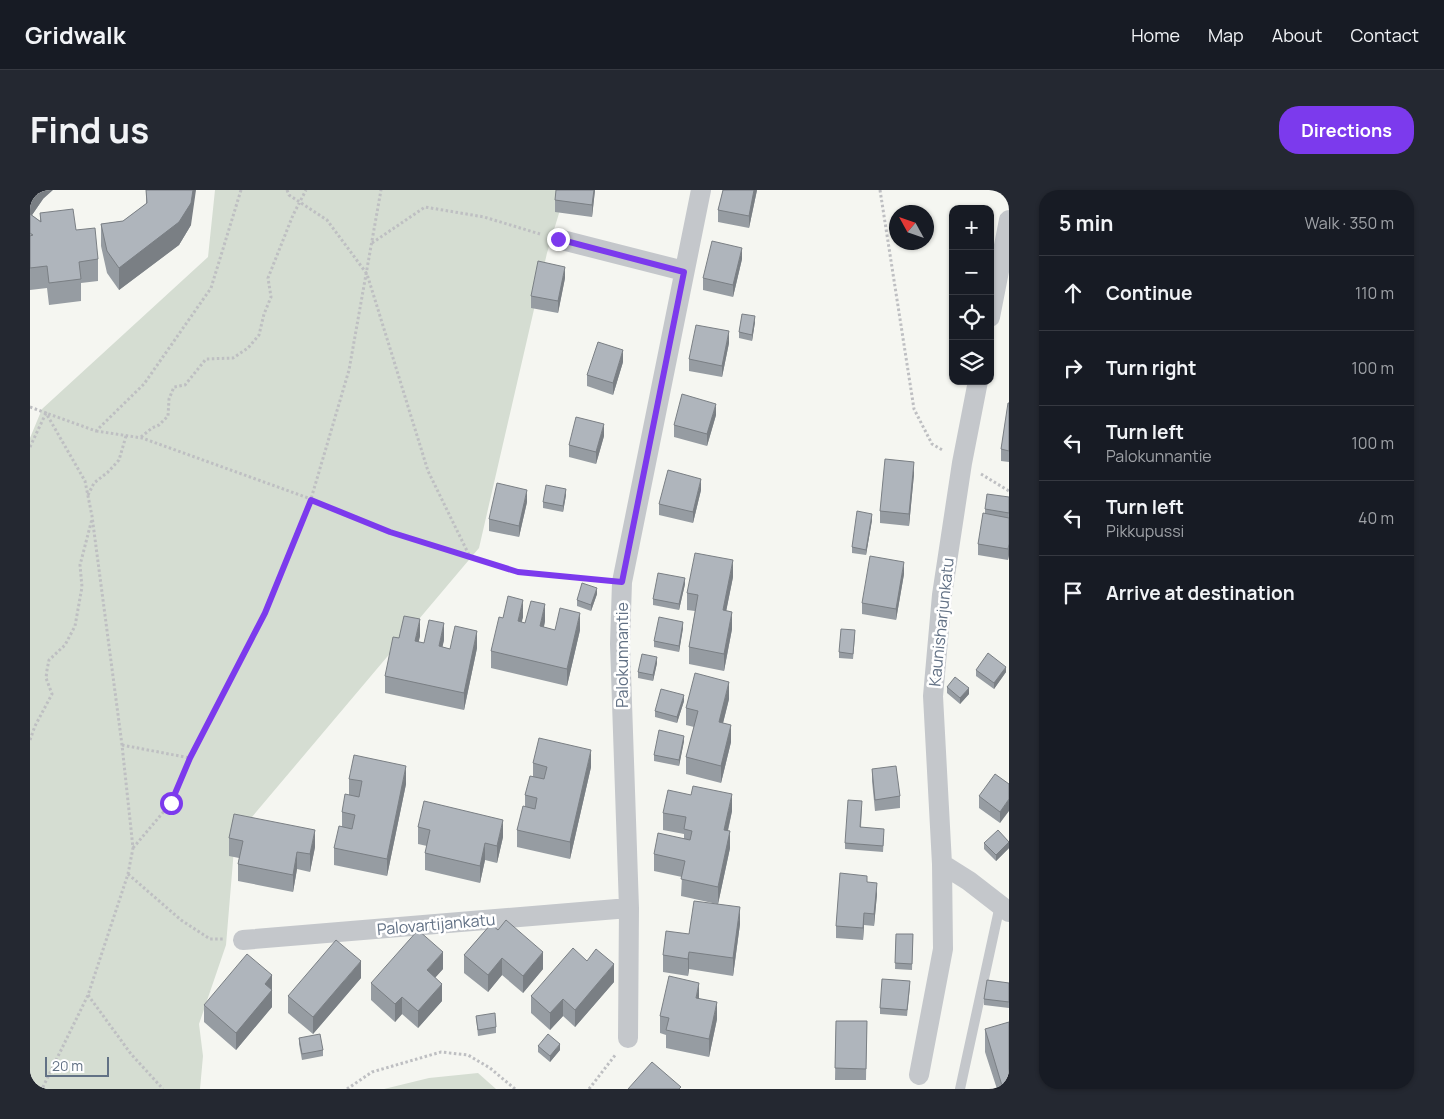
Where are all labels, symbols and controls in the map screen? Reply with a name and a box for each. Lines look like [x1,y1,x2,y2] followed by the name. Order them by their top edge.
[25,18,126,51] text: Gridwalk
[1131,23,1180,47] text: Home
[1208,23,1244,47] text: Map
[1272,23,1322,47] text: About
[1350,23,1419,47] text: Contact
[30,106,149,154] text: Find us
[1279,106,1414,154] button: Directions
[889,205,934,250] north arrow
[949,205,994,385] map controls
[949,205,994,250] button: +
[1059,209,1113,237] text: 5 min
[1305,212,1394,234] text: Walk · 350 m
[547,228,570,251] route end
[949,250,994,295] button: −
[1059,279,1087,307] icon: ahead
[1106,280,1192,306] text: Continue
[1355,282,1394,304] text: 110 m
[949,295,994,340] button: locate
[949,340,994,385] button: layers
[1059,354,1087,382] icon: right
[1106,355,1196,381] text: Turn right
[1351,357,1394,379] text: 100 m
[1106,419,1184,445] text: Turn left
[1059,429,1087,457] icon: left
[1351,432,1394,454] text: 100 m
[1106,445,1212,467] text: Palokunnantie
[1106,494,1184,520] text: Turn left
[1059,504,1087,532] icon: left
[1358,507,1394,529] text: 40 m
[1106,520,1184,542] text: Pikkupussi
[923,556,959,688] street label: Kaunisharjunkatu
[1059,579,1087,607] icon: arrive
[1106,580,1295,606] text: Arrive at destination
[611,602,633,708] street label: Palokunnantie
[160,792,183,815] route start
[376,908,496,940] street label: Palovartijankatu
[45,1054,109,1077] scale bar
[52,1056,83,1075] text: 20 m

